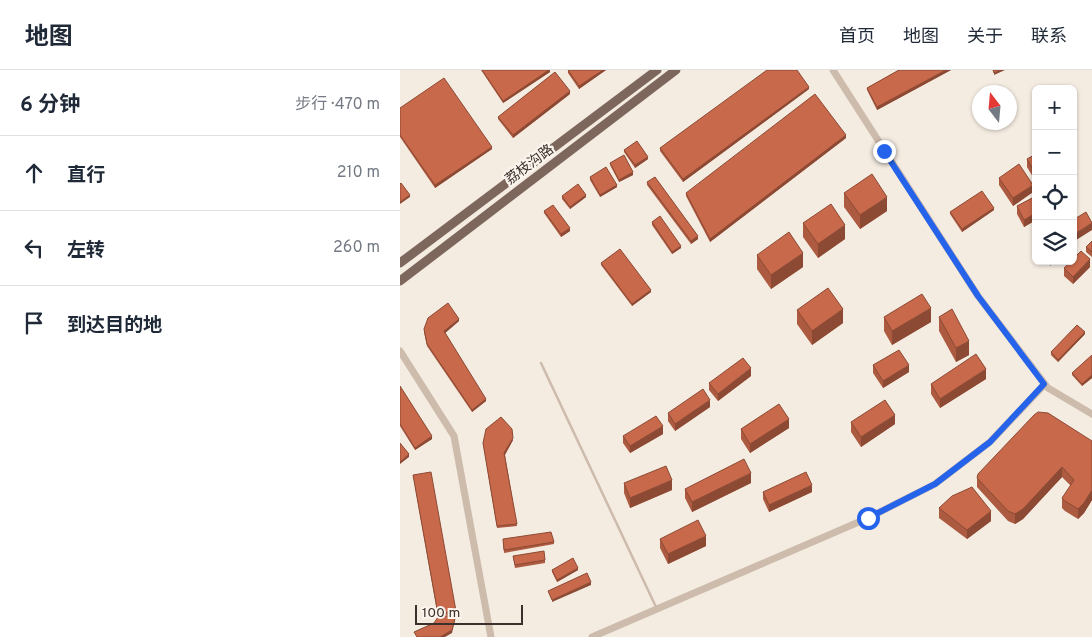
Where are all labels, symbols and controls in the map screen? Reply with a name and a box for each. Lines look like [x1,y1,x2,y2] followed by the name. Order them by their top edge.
[25,23,73,53] text: 地图
[839,26,875,49] text: 首页
[903,26,939,49] text: 地图
[967,26,1003,49] text: 关于
[1031,26,1067,49] text: 联系
[972,85,1017,130] north arrow
[1032,85,1077,265] map controls
[1032,85,1077,130] button: +
[20,92,80,119] text: 6 分钟
[295,95,380,115] text: 步行 · 470 m
[1032,130,1077,175] button: −
[873,140,896,163] route end
[502,142,557,189] street label: 荔枝沟路
[20,159,48,187] icon: ahead
[337,163,380,183] text: 210 m
[67,164,105,188] text: 直行
[1032,175,1077,220] button: locate
[1032,220,1077,265] button: layers
[20,234,48,262] icon: left
[333,238,380,258] text: 260 m
[67,239,105,263] text: 左转
[20,309,48,337] icon: arrive
[67,314,162,338] text: 到达目的地
[857,507,880,530] route start
[415,602,522,625] scale bar
[422,605,460,622] text: 100 m

